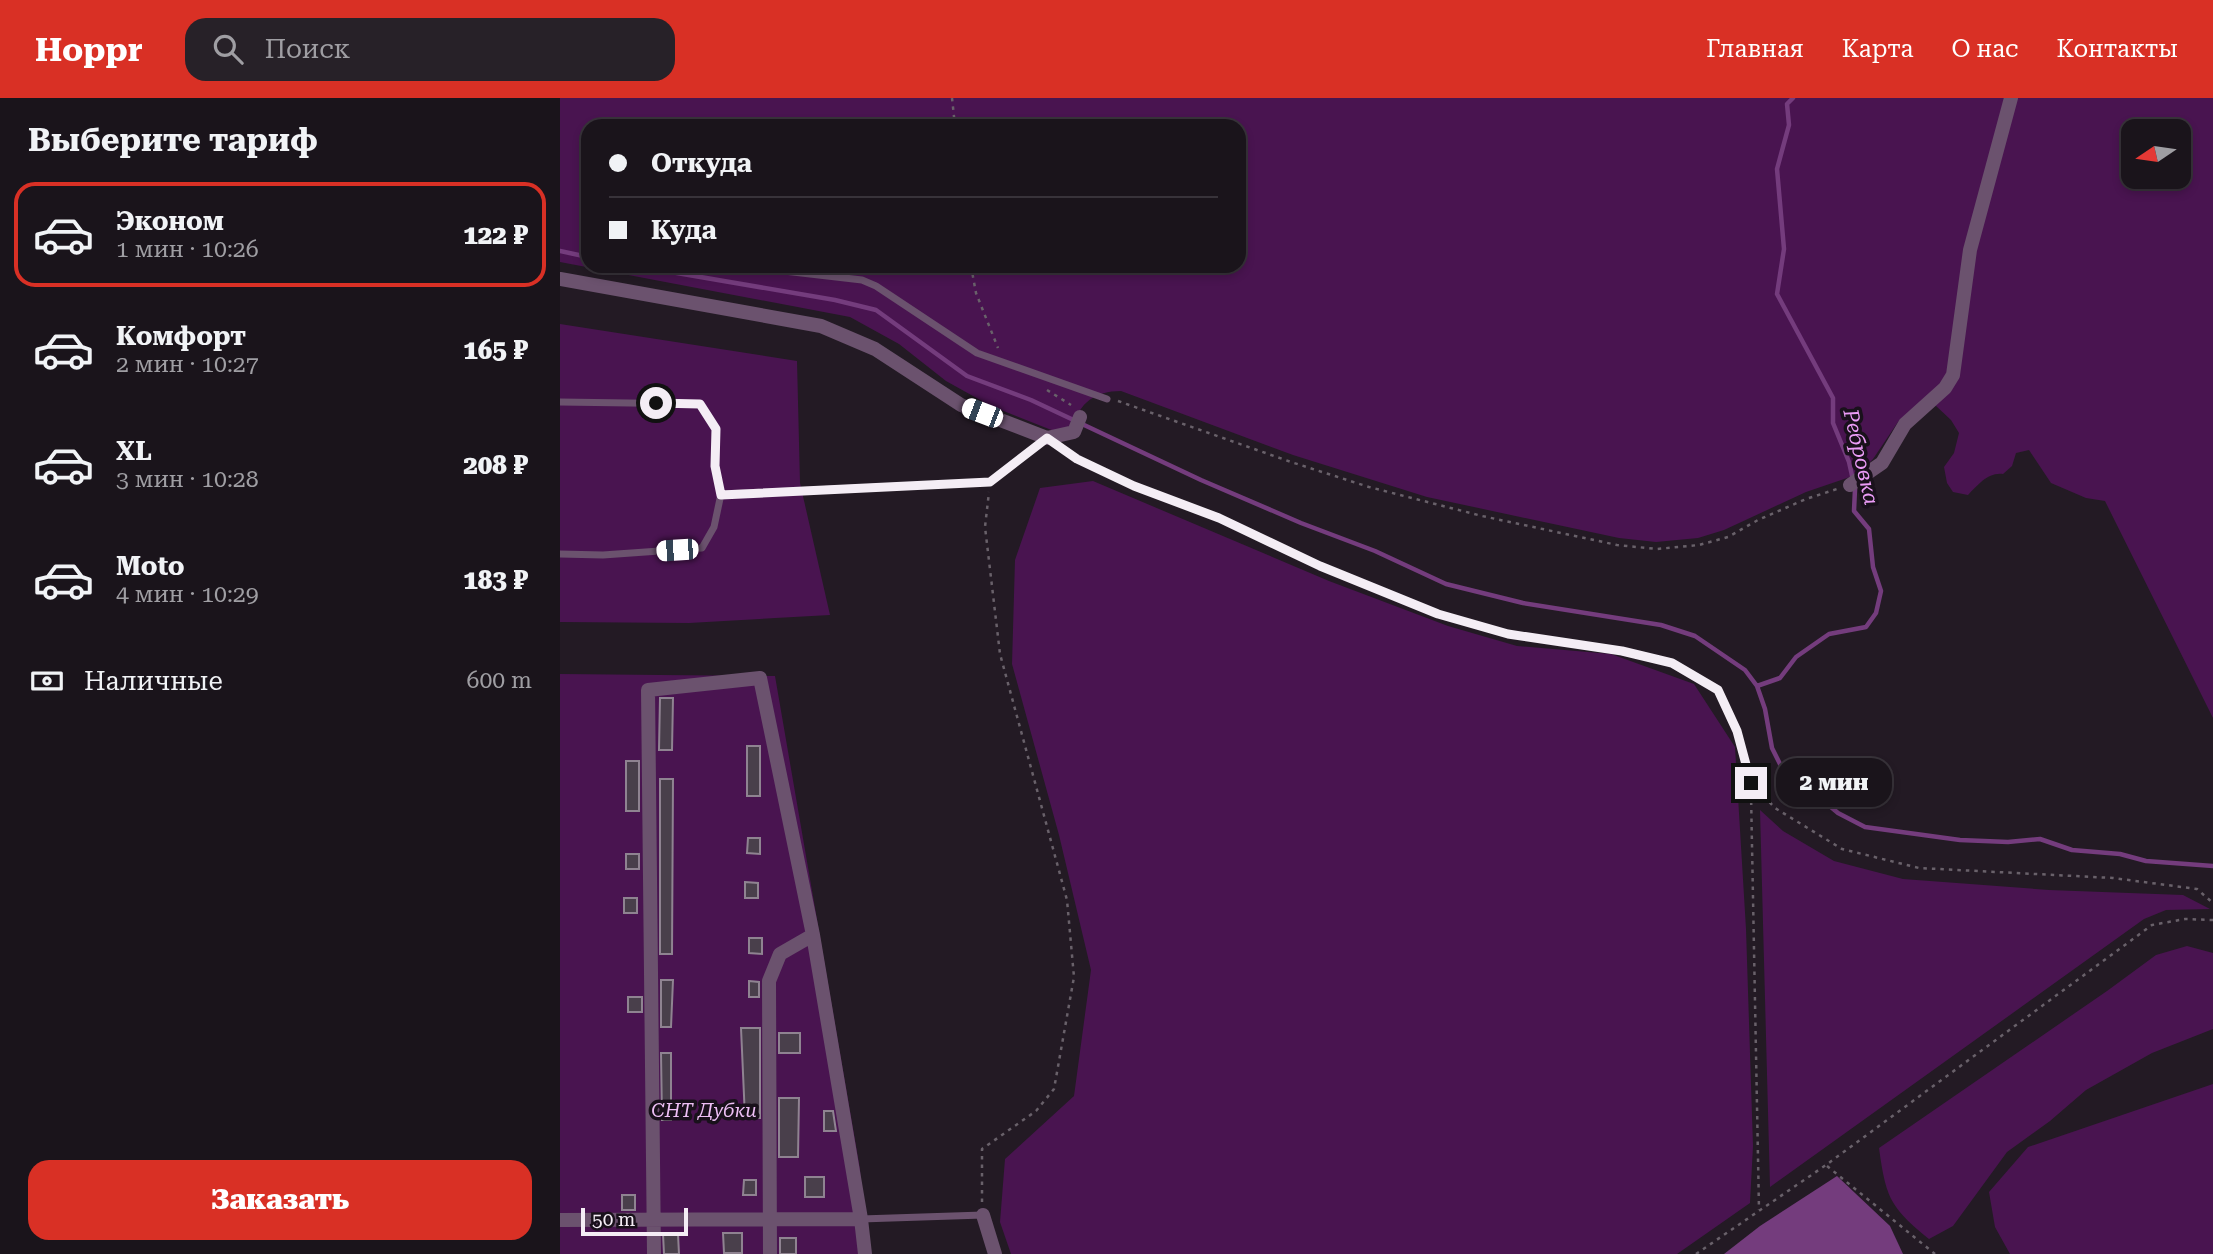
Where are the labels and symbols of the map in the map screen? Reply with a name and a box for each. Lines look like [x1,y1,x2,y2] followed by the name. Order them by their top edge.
[2121,119,2191,189] north arrow
[640,387,672,419] route start
[959,396,1006,430] car
[1838,406,1884,507] water label: Ребровка
[656,538,699,562] car
[1776,758,1891,808] callout: 2 мин
[1735,767,1767,799] route end
[651,1099,757,1122] park label: СНТ Дубки
[581,1205,688,1237] scale bar

